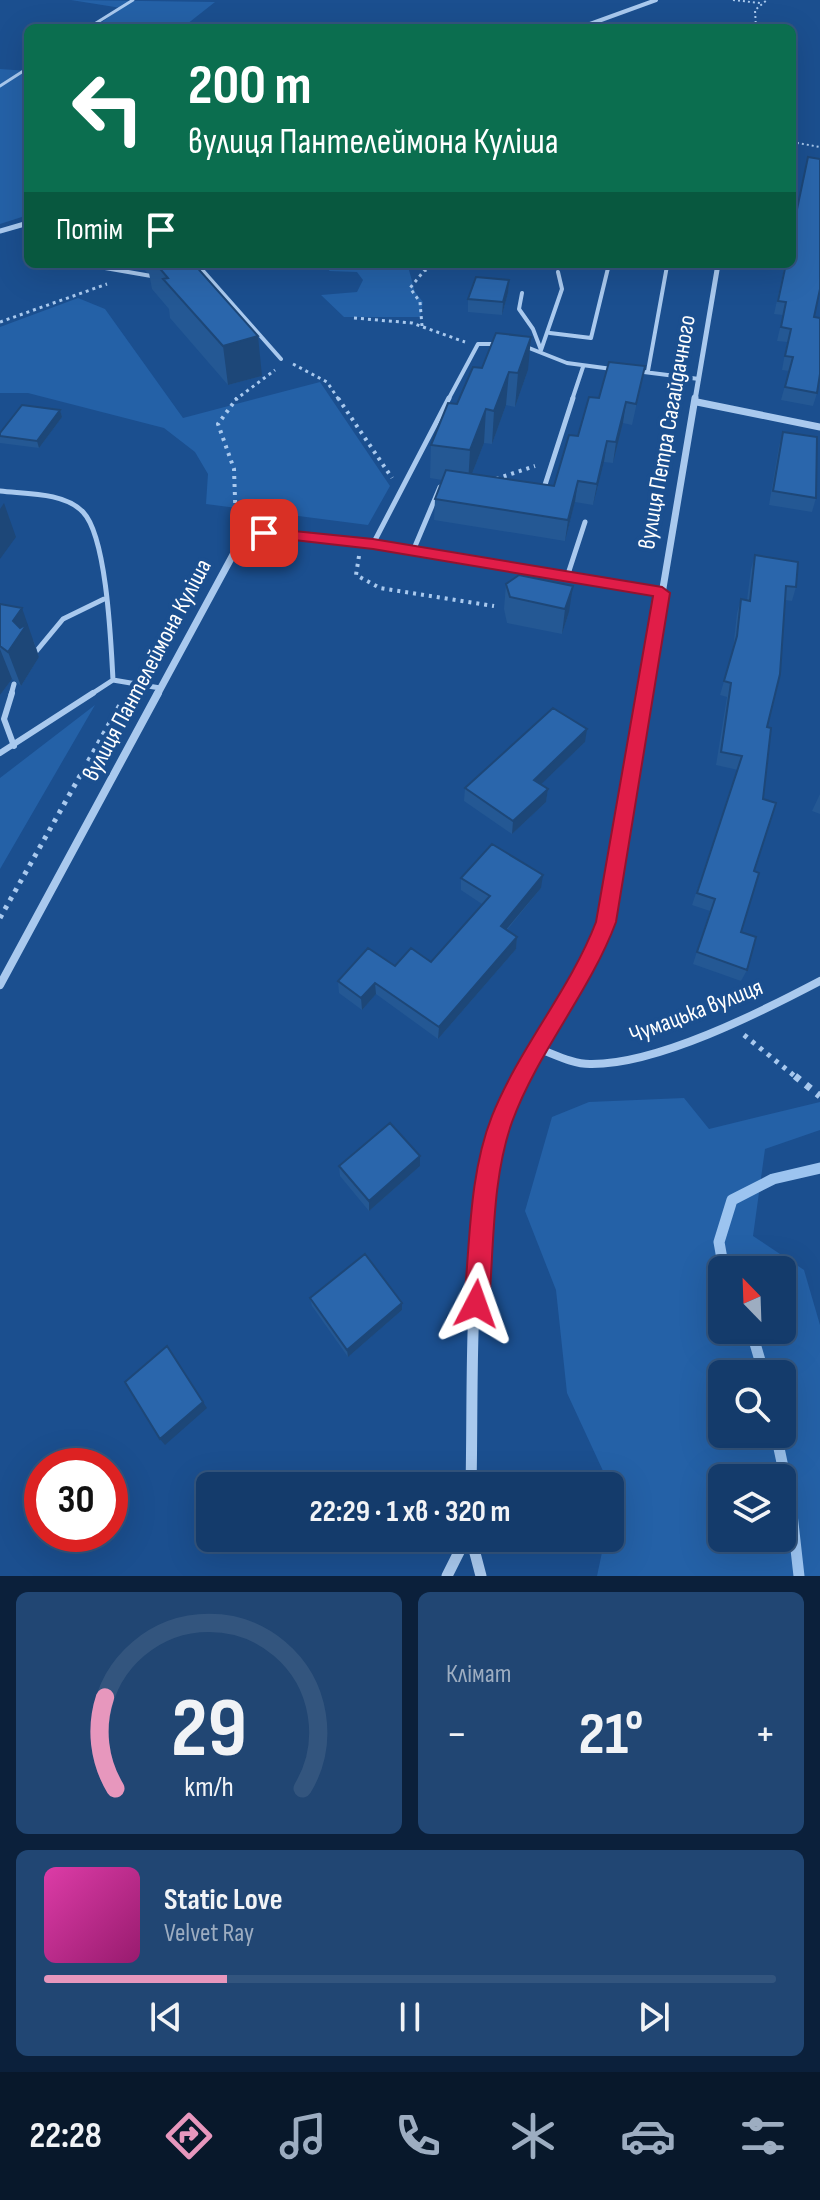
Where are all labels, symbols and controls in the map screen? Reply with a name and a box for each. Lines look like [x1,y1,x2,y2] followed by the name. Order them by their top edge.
[188,53,312,120] text: 200 m
[56,56,160,160] icon: left
[188,121,559,164] text: вулиця Пантелеймона Куліша
[139,208,183,252] icon: arrive
[56,212,123,248] text: Потім
[632,313,702,551] street label: вулиця Петра Сагайдачного
[230,499,298,567] pin
[242,511,286,555] icon: arrive
[76,554,218,786] street label: вулиця Пантелеймона Куліша
[625,972,767,1050] street label: Чумацька вулиця
[708,1256,796,1344] north arrow
[708,1256,796,1552] map controls
[434,1262,518,1346] position arrow
[708,1360,796,1448] button: search
[24,1448,128,1552] speed limit sign: 30
[708,1464,796,1552] button: layers
[310,1494,510,1530] text: 22:29 · 1 хв · 320 m
[446,1659,511,1690] text: Клімат
[171,1680,247,1780] text: 29
[578,1699,644,1771] text: 21°
[446,1708,468,1761] text: −
[754,1708,776,1761] text: +
[184,1770,234,1805] text: km/h
[164,1882,283,1918] text: Static Love
[164,1918,254,1949] text: Velvet Ray
[144,1995,188,2039] icon: previous
[388,1995,432,2039] icon: pause
[632,1995,676,2039] icon: next
[161,2108,217,2164] icon: directions
[275,2108,331,2164] icon: music
[390,2108,446,2164] icon: phone
[505,2108,561,2164] icon: climate
[620,2108,676,2164] icon: car
[735,2108,791,2164] icon: filters
[29,2115,102,2158] text: 22:28

